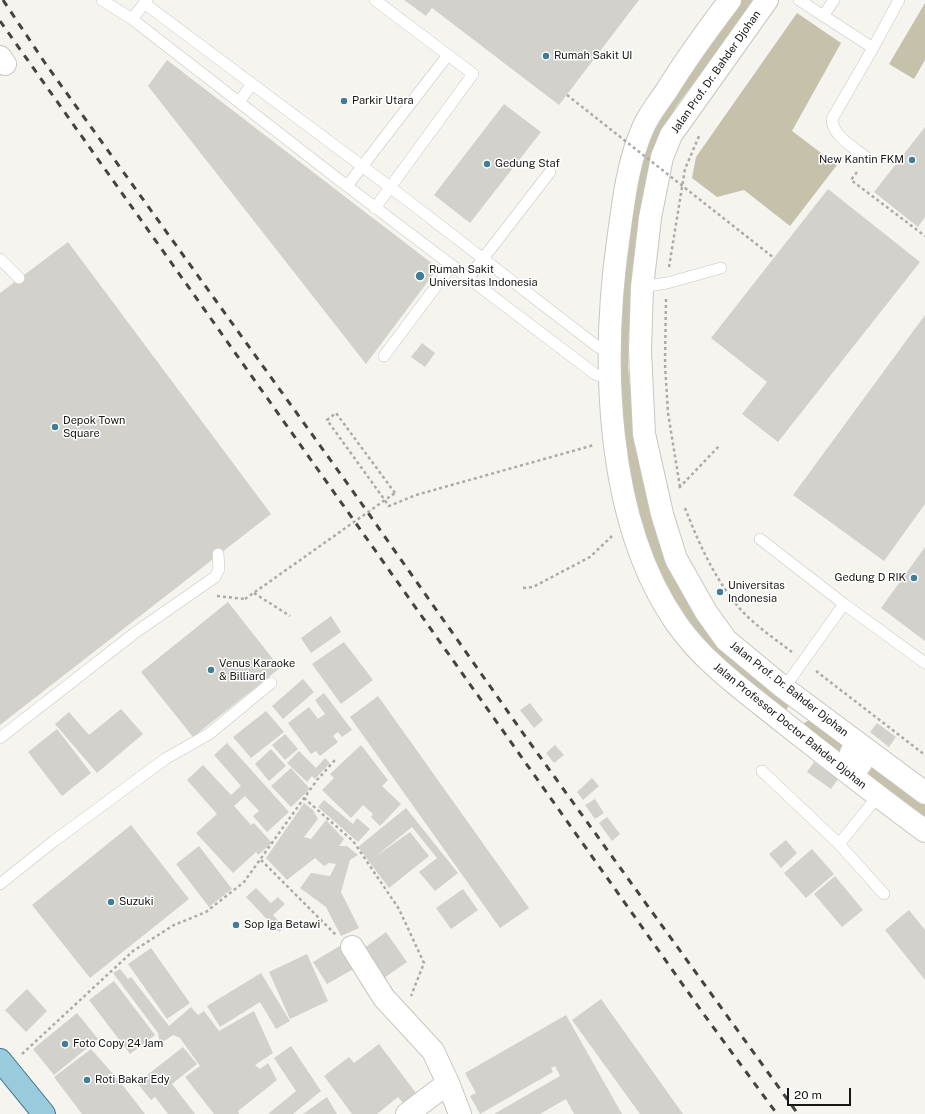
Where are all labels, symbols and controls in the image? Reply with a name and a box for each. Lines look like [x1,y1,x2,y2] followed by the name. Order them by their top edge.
[669,8,763,136] street label: Jalan Prof. Dr. Bahder Djohan
[554,49,632,63] place label: Rumah Sakit UI
[541,51,551,61] marker: Rumah Sakit UI
[352,94,414,108] place label: Parkir Utara
[339,96,349,106] marker: Parkir Utara
[819,153,904,167] place label: New Kantin FKM
[907,155,917,165] marker: New Kantin FKM
[495,157,560,171] place label: Gedung Staf
[482,159,492,169] marker: Gedung Staf
[429,263,538,289] place label: Rumah Sakit Universitas Indonesia
[414,270,426,282] marker: Rumah Sakit Universitas Indonesia
[63,414,125,440] place label: Depok Town Square
[50,422,60,432] marker: Depok Town Square
[834,571,906,585] place label: Gedung D RIK
[909,573,919,583] marker: Gedung D RIK
[728,579,785,605] place label: Universitas Indonesia
[715,587,725,597] marker: Universitas Indonesia
[727,639,851,739] street label: Jalan Prof. Dr. Bahder Djohan
[219,657,295,683] place label: Venus Karaoke & Billiard
[711,660,869,792] street label: Jalan Professor Doctor Bahder Djohan
[206,665,216,675] marker: Venus Karaoke & Billiard
[119,895,153,909] place label: Suzuki
[106,897,116,907] marker: Suzuki
[244,918,320,932] place label: Sop Iga Betawi
[231,920,241,930] marker: Sop Iga Betawi
[73,1037,163,1051] place label: Foto Copy 24 Jam
[60,1039,70,1049] marker: Foto Copy 24 Jam
[95,1073,170,1087] place label: Roti Bakar Edy
[82,1075,92,1085] marker: Roti Bakar Edy
[789,1080,853,1106] scale bar
[794,1088,822,1102] text: 20 m

